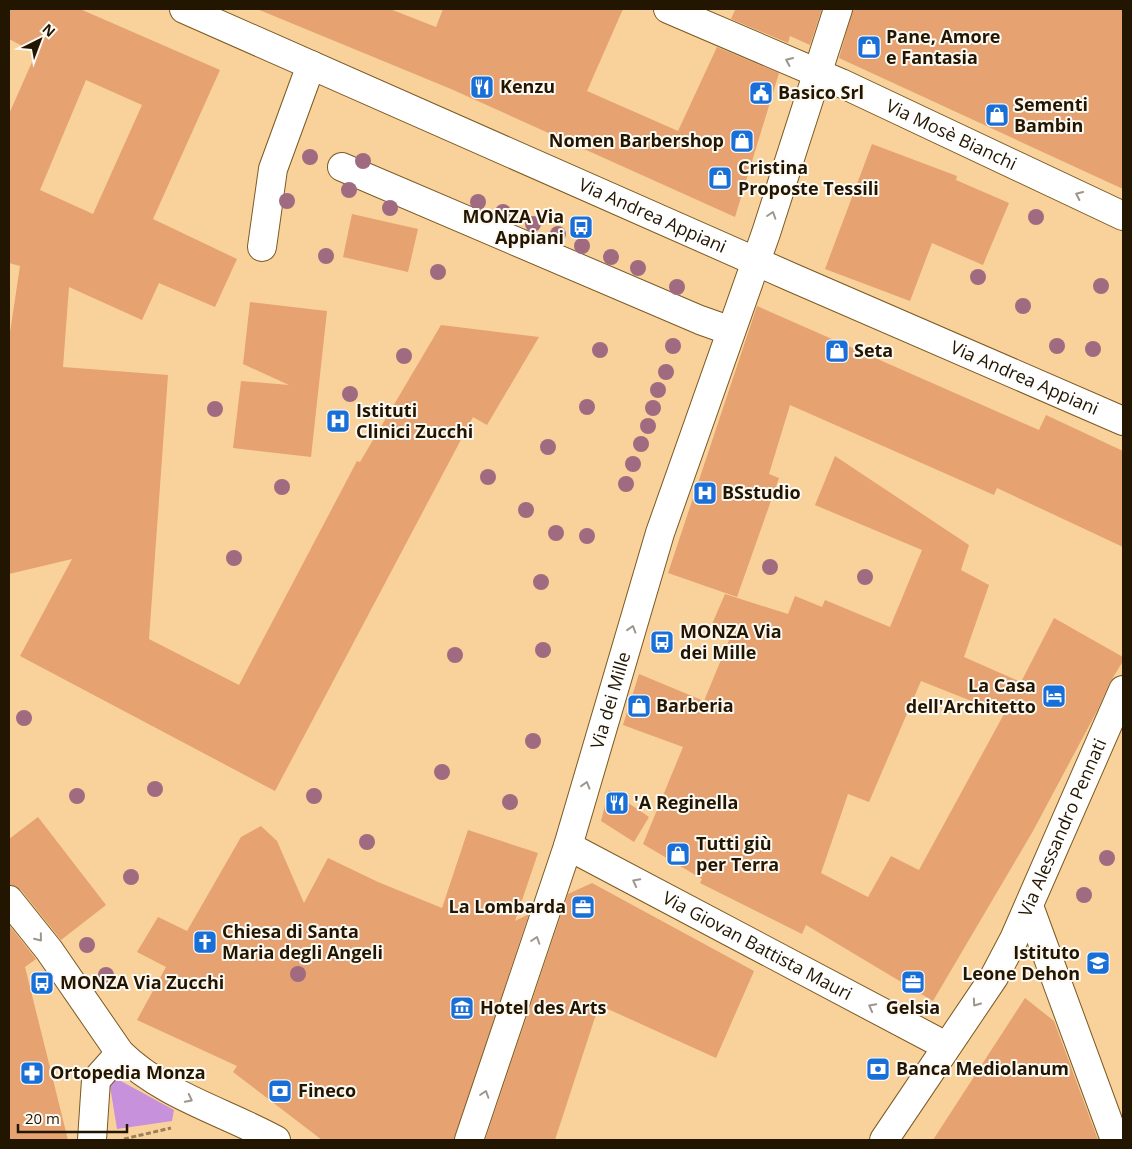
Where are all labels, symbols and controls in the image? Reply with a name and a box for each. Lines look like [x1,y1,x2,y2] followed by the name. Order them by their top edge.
[15,15,65,65] north arrow
[38,19,60,41] text: N
[886,24,1001,69] place label: Pane, Amore e Fantasia
[856,34,882,60] shop icon: Pane, Amore e Fantasia
[785,56,794,67] one-way arrow
[469,74,495,100] restaurant icon: Kenzu
[500,74,555,98] place label: Kenzu
[748,80,774,106] public building icon: Basico Srl
[778,80,864,104] place label: Basico Srl
[1014,92,1088,137] place label: Sementi Bambin
[882,93,1021,175] street label: Via Mosè Bianchi
[984,102,1010,128] shop icon: Sementi Bambin
[549,128,724,152] place label: Nomen Barbershop
[729,128,755,154] shop icon: Nomen Barbershop
[738,155,879,200] place label: Cristina Proposte Tessili
[707,165,733,191] shop icon: Cristina Proposte Tessili
[575,172,730,258] street label: Via Andrea Appiani
[1075,191,1084,202] one-way arrow
[462,204,564,249] place label: MONZA Via Appiani
[766,211,776,220] one-way arrow
[568,214,594,240] bus stop icon: MONZA Via Appiani
[947,335,1103,420] street label: Via Andrea Appiani
[824,338,850,364] shop icon: Seta
[854,338,893,362] place label: Seta
[356,398,473,443] place label: Istituti Clinici Zucchi
[325,408,351,434] hospital icon: Istituti Clinici Zucchi
[692,480,718,506] hospital icon: BSstudio
[722,480,801,504] place label: BSstudio
[680,619,782,664] place label: MONZA Via dei Mille
[626,626,636,634] one-way arrow
[649,629,675,655] bus stop icon: MONZA Via dei Mille
[584,649,635,752] street label: Via dei Mille
[906,673,1036,718] place label: La Casa dell'Architetto
[1041,683,1067,709] hotel icon: La Casa dell'Architetto
[626,693,652,719] shop icon: Barberia
[656,693,734,717] place label: Barberia
[1012,735,1111,920] street label: Via Alessandro Pennati
[580,781,590,790] one-way arrow
[604,790,630,816] restaurant icon: 'A Reginella
[634,790,738,814] place label: 'A Reginella
[696,831,779,876] place label: Tutti giù per Terra
[665,841,691,867] shop icon: Tutti giù per Terra
[632,878,641,888] one-way arrow
[659,885,857,1005] street label: Via Giovan Battista Mauri
[449,894,566,918] place label: La Lombarda
[570,894,596,920] office icon: La Lombarda
[222,919,383,964] place label: Chiesa di Santa Maria degli Angeli
[192,929,218,955] church icon: Chiesa di Santa Maria degli Angeli
[34,932,42,941] one-way arrow
[531,936,541,945] one-way arrow
[962,940,1080,985] place label: Istituto Leone Dehon
[1085,950,1111,976] school or university icon: Istituto Leone Dehon
[900,969,926,995] office icon: Gelsia
[29,970,55,996] bus stop icon: MONZA Via Zucchi
[60,970,224,994] place label: MONZA Via Zucchi
[449,995,475,1021] museum icon: Hotel des Arts
[480,995,607,1019] place label: Hotel des Arts
[886,995,940,1019] place label: Gelsia
[973,997,982,1006] one-way arrow
[868,1003,877,1013] one-way arrow
[865,1056,891,1082] bank icon: Banca Mediolanum
[896,1056,1069,1080] place label: Banca Mediolanum
[19,1060,45,1086] pharmacy icon: Ortopedia Monza
[50,1060,206,1084] place label: Ortopedia Monza
[267,1078,293,1104] bank icon: Fineco
[298,1078,356,1102] place label: Fineco
[479,1090,489,1099] one-way arrow
[184,1093,193,1103] one-way arrow
[18,1102,126,1134] scale bar
[25,1108,60,1128] text: 20 m

